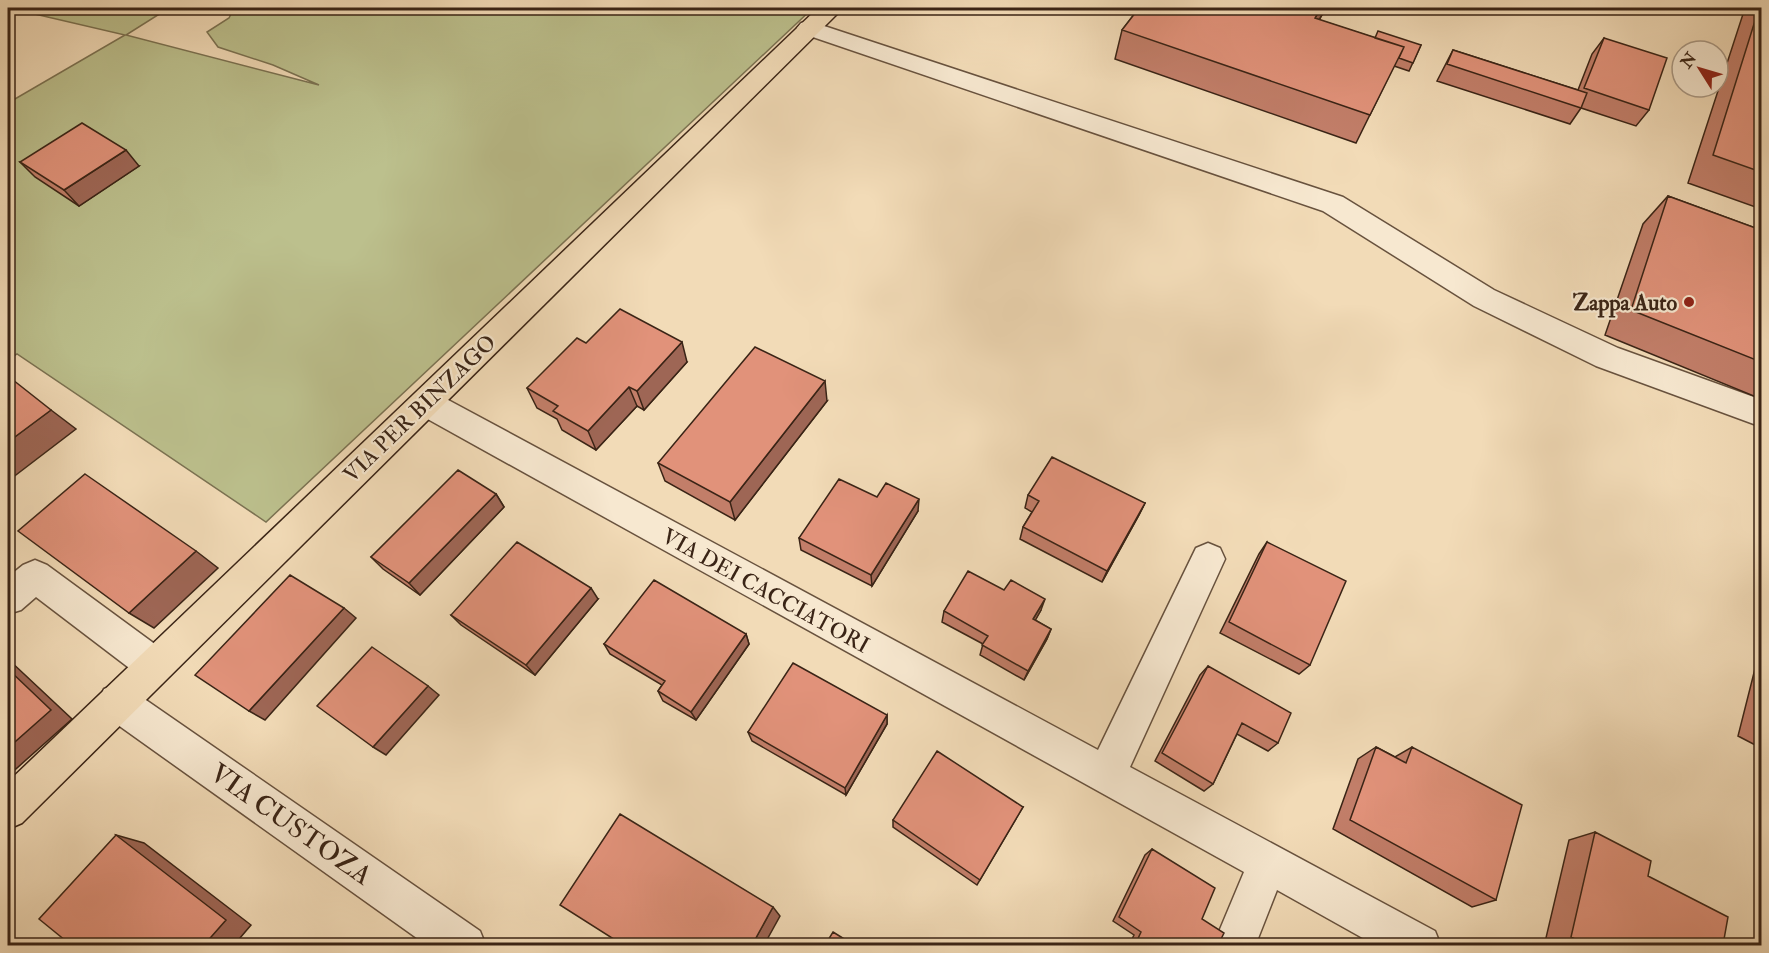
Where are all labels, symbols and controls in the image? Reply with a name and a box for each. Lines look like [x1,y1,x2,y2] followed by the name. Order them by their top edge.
[1670,39,1730,99] north arrow
[1676,48,1702,73] text: N
[1573,289,1677,318] place label: Zappa Auto
[1682,295,1696,309] marker: Zappa Auto
[337,329,502,489] street label: VIA PER BINZAGO
[657,522,874,660] street label: VIA DEI CACCIATORI
[204,757,378,892] street label: VIA CUSTOZA

